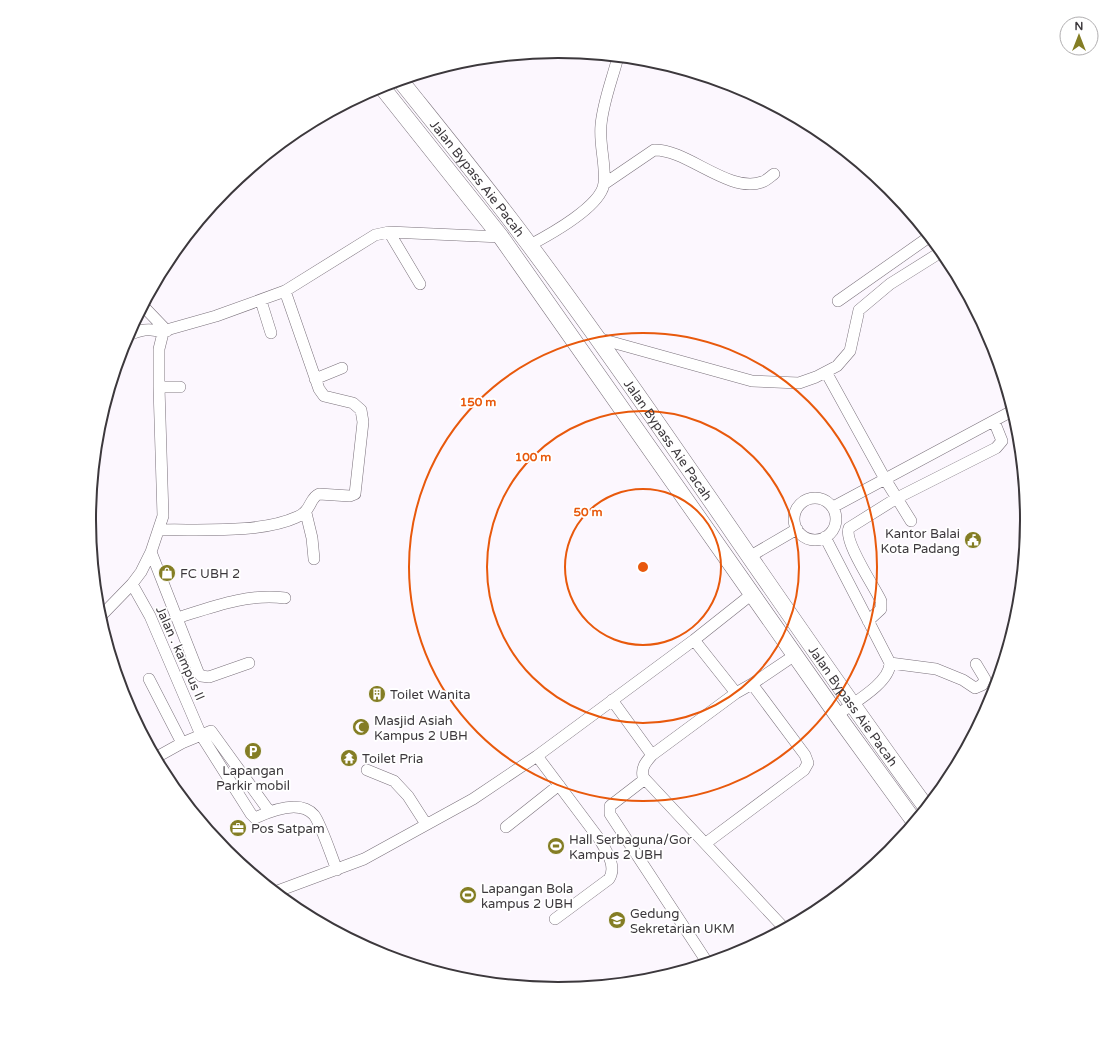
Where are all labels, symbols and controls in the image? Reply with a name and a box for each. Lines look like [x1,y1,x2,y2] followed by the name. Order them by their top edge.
[1059,16,1099,56] north arrow
[1075,20,1083,33] text: N
[426,117,528,240] street label: Jalan Bypass Aie Pacah
[620,377,715,504] street label: Jalan Bypass Aie Pacah
[460,395,496,409] text: 150 m
[515,450,551,464] text: 100 m
[573,505,603,519] text: 50 m
[880,526,960,557] place label: Kantor Balai Kota Padang
[963,530,983,550] public building icon: Kantor Balai Kota Padang
[636,560,650,574] centre of rings
[157,563,177,583] shop icon: FC UBH 2
[180,566,240,582] place label: FC UBH 2
[152,604,208,703] street label: Jalan . kampus II
[805,643,901,770] street label: Jalan Bypass Aie Pacah
[367,684,387,704] building icon: Toilet Wanita
[390,687,471,703] place label: Toilet Wanita
[374,713,468,744] place label: Masjid Asiah Kampus 2 UBH
[351,717,371,737] mosque icon: Masjid Asiah Kampus 2 UBH
[243,741,263,761] parking icon: Lapangan Parkir mobil
[339,748,359,768] temple icon: Toilet Pria
[362,751,423,767] place label: Toilet Pria
[216,763,290,794] place label: Lapangan Parkir mobil
[228,818,248,838] office icon: Pos Satpam
[251,821,325,837] place label: Pos Satpam
[569,832,692,863] place label: Hall Serbaguna/Gor Kampus 2 UBH
[546,836,566,856] sports icon: Hall Serbaguna/Gor Kampus 2 UBH
[481,881,573,912] place label: Lapangan Bola kampus 2 UBH
[458,885,478,905] sports icon: Lapangan Bola kampus 2 UBH
[630,906,735,937] place label: Gedung Sekretarian UKM
[607,910,627,930] school or university icon: Gedung Sekretarian UKM

